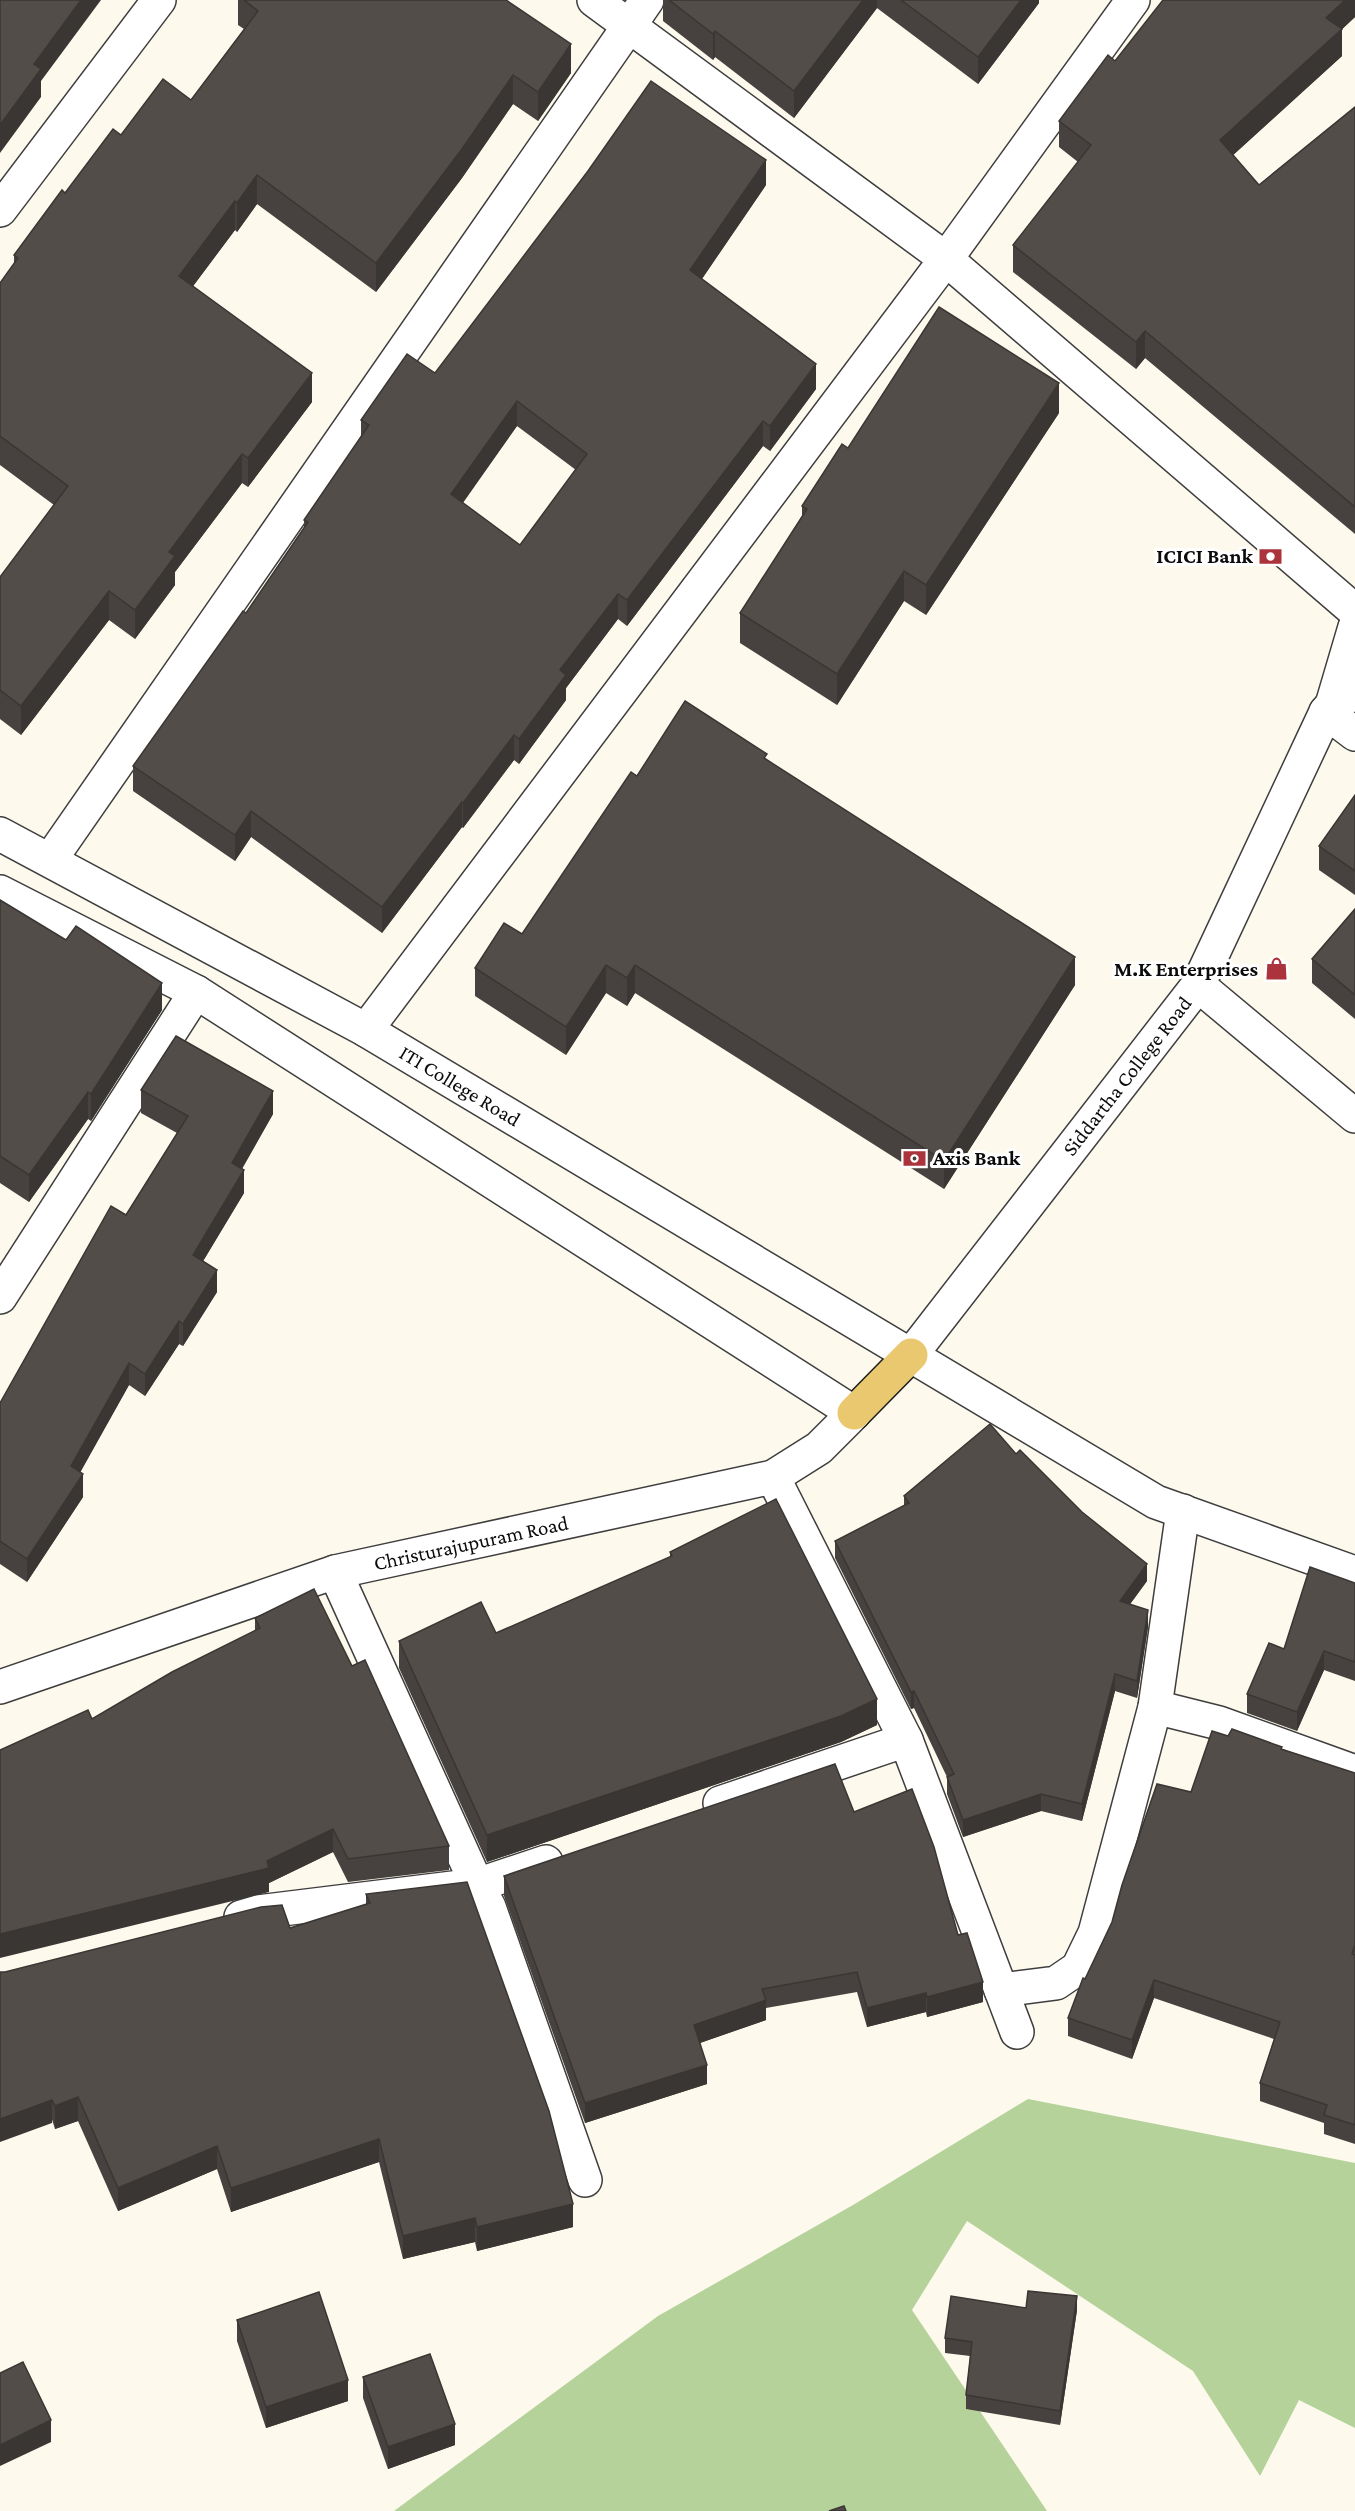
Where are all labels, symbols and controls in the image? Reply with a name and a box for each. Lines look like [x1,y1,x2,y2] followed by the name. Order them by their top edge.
[1258,543,1284,569] bank icon: ICICI Bank
[1156,544,1254,568] place label: ICICI Bank
[1263,956,1289,982] shop icon: M.K Enterprises
[1114,957,1258,981] place label: M.K Enterprises
[1057,992,1197,1160] street label: Siddartha College Road
[395,1040,525,1132] street label: ITI College Road
[902,1145,928,1171] bank icon: Axis Bank
[932,1146,1021,1170] place label: Axis Bank
[372,1511,570,1575] street label: Christurajupuram Road

